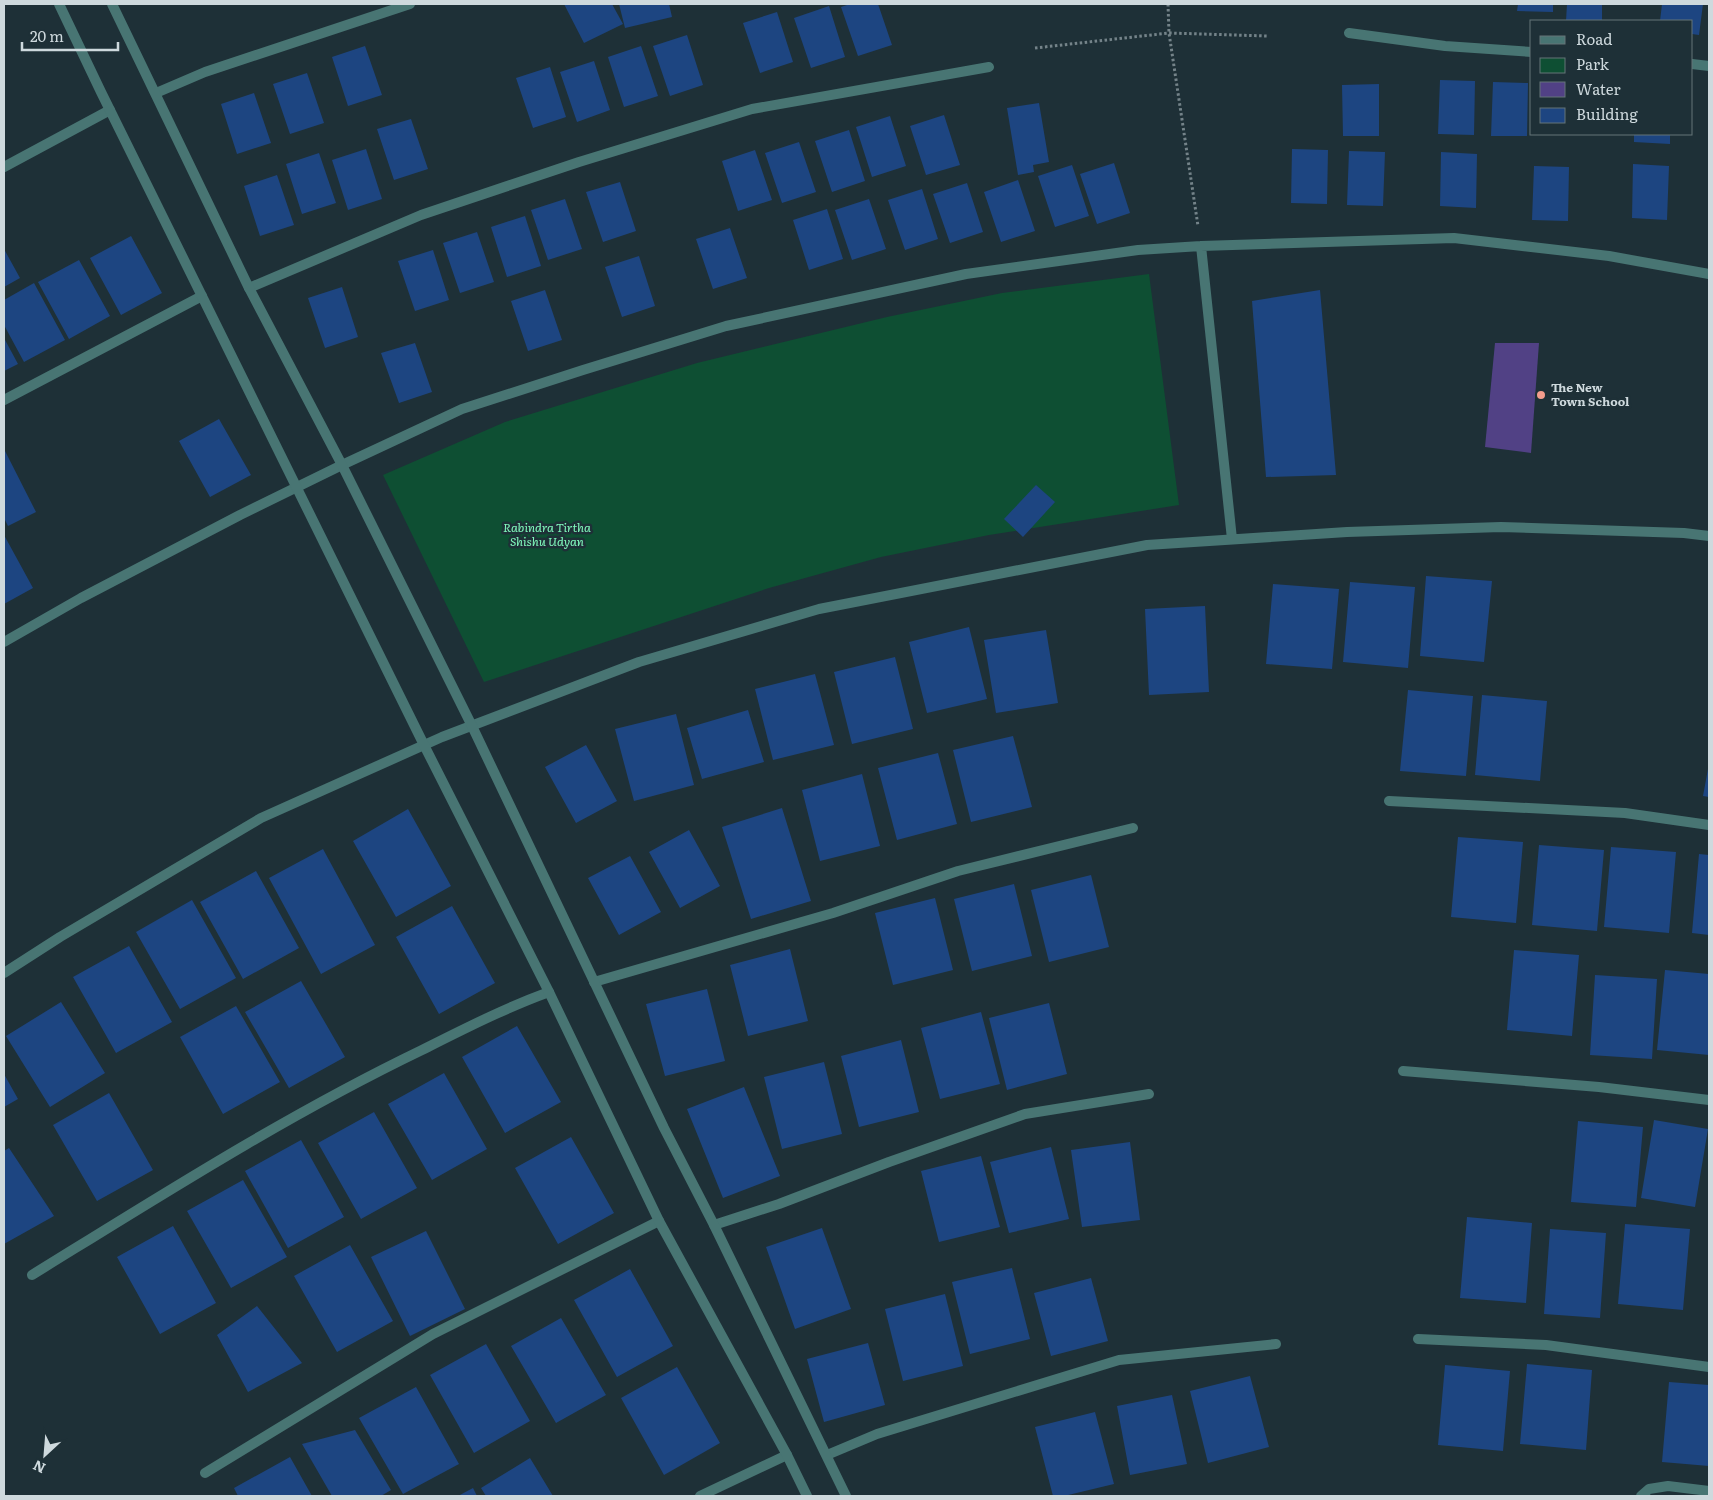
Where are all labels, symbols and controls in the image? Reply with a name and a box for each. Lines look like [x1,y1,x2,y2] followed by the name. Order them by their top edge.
[22,20,119,52] scale bar
[1530,20,1693,135] legend
[30,24,64,47] text: 20 m
[1576,27,1612,50] text: Road
[1576,52,1610,75] text: Park
[1576,77,1621,100] text: Water
[1576,102,1638,125] text: Building
[1551,378,1630,410] place label: The New Town School
[1535,389,1547,401] marker: The New Town School
[503,518,591,550] park label: Rabindra Tirtha Shishu Udyan
[20,1430,70,1480] north arrow
[29,1456,49,1479] text: N

